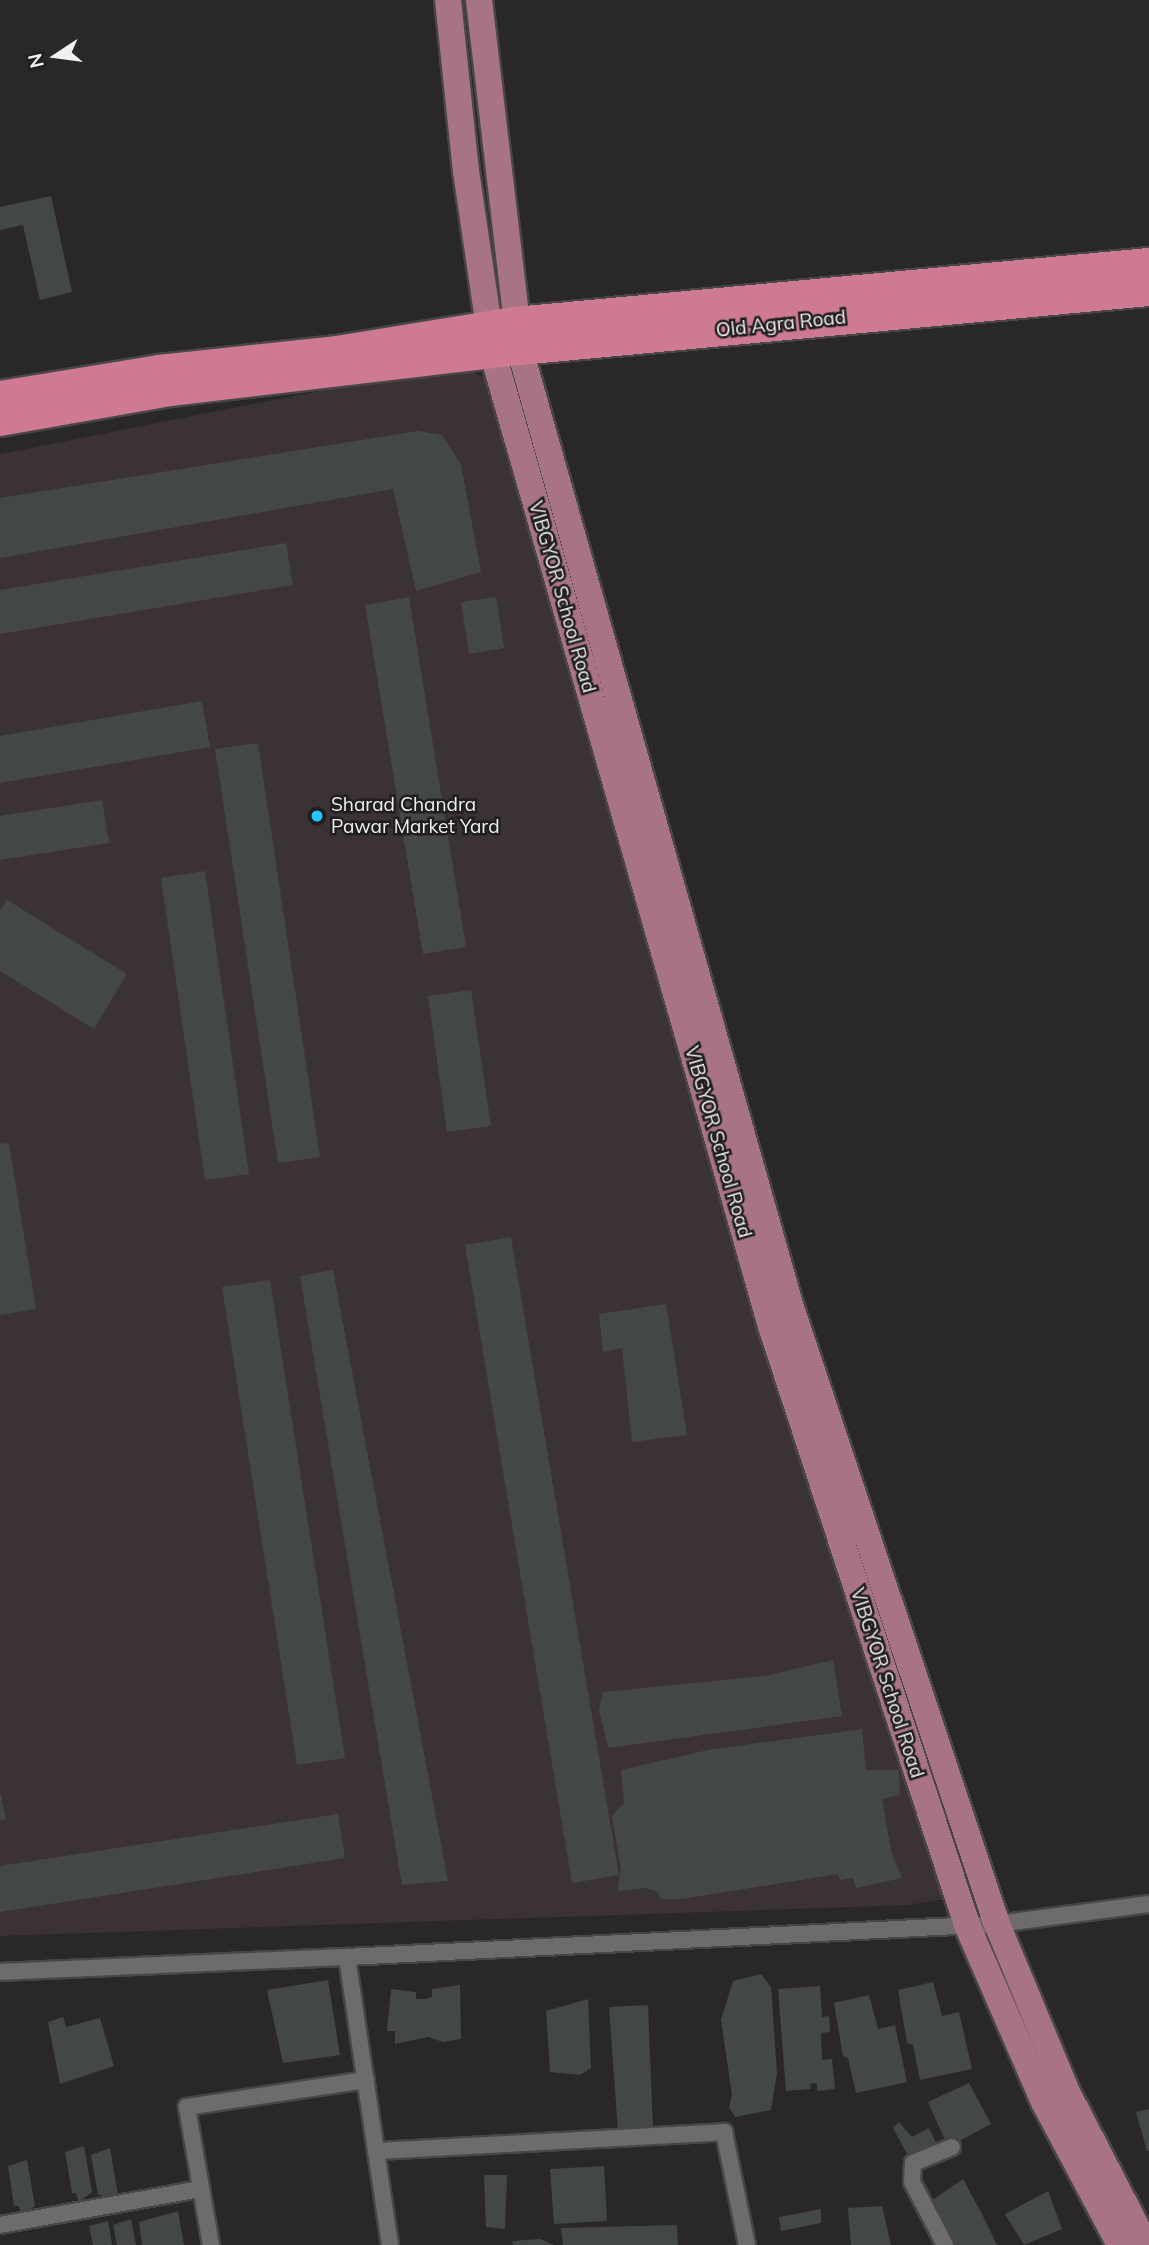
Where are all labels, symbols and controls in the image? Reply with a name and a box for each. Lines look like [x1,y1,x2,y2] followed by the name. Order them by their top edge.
[21,21,91,91] north arrow
[22,51,49,70] text: N
[715,306,847,342] street label: Old Agra Road
[524,499,600,695] street label: VIBGYOR School Road
[331,794,500,838] place label: Sharad Chandra Pawar Market Yard
[309,808,325,824] marker: Sharad Chandra Pawar Market Yard
[680,1044,756,1240] street label: VIBGYOR School Road
[846,1585,928,1781] street label: VIBGYOR School Road

